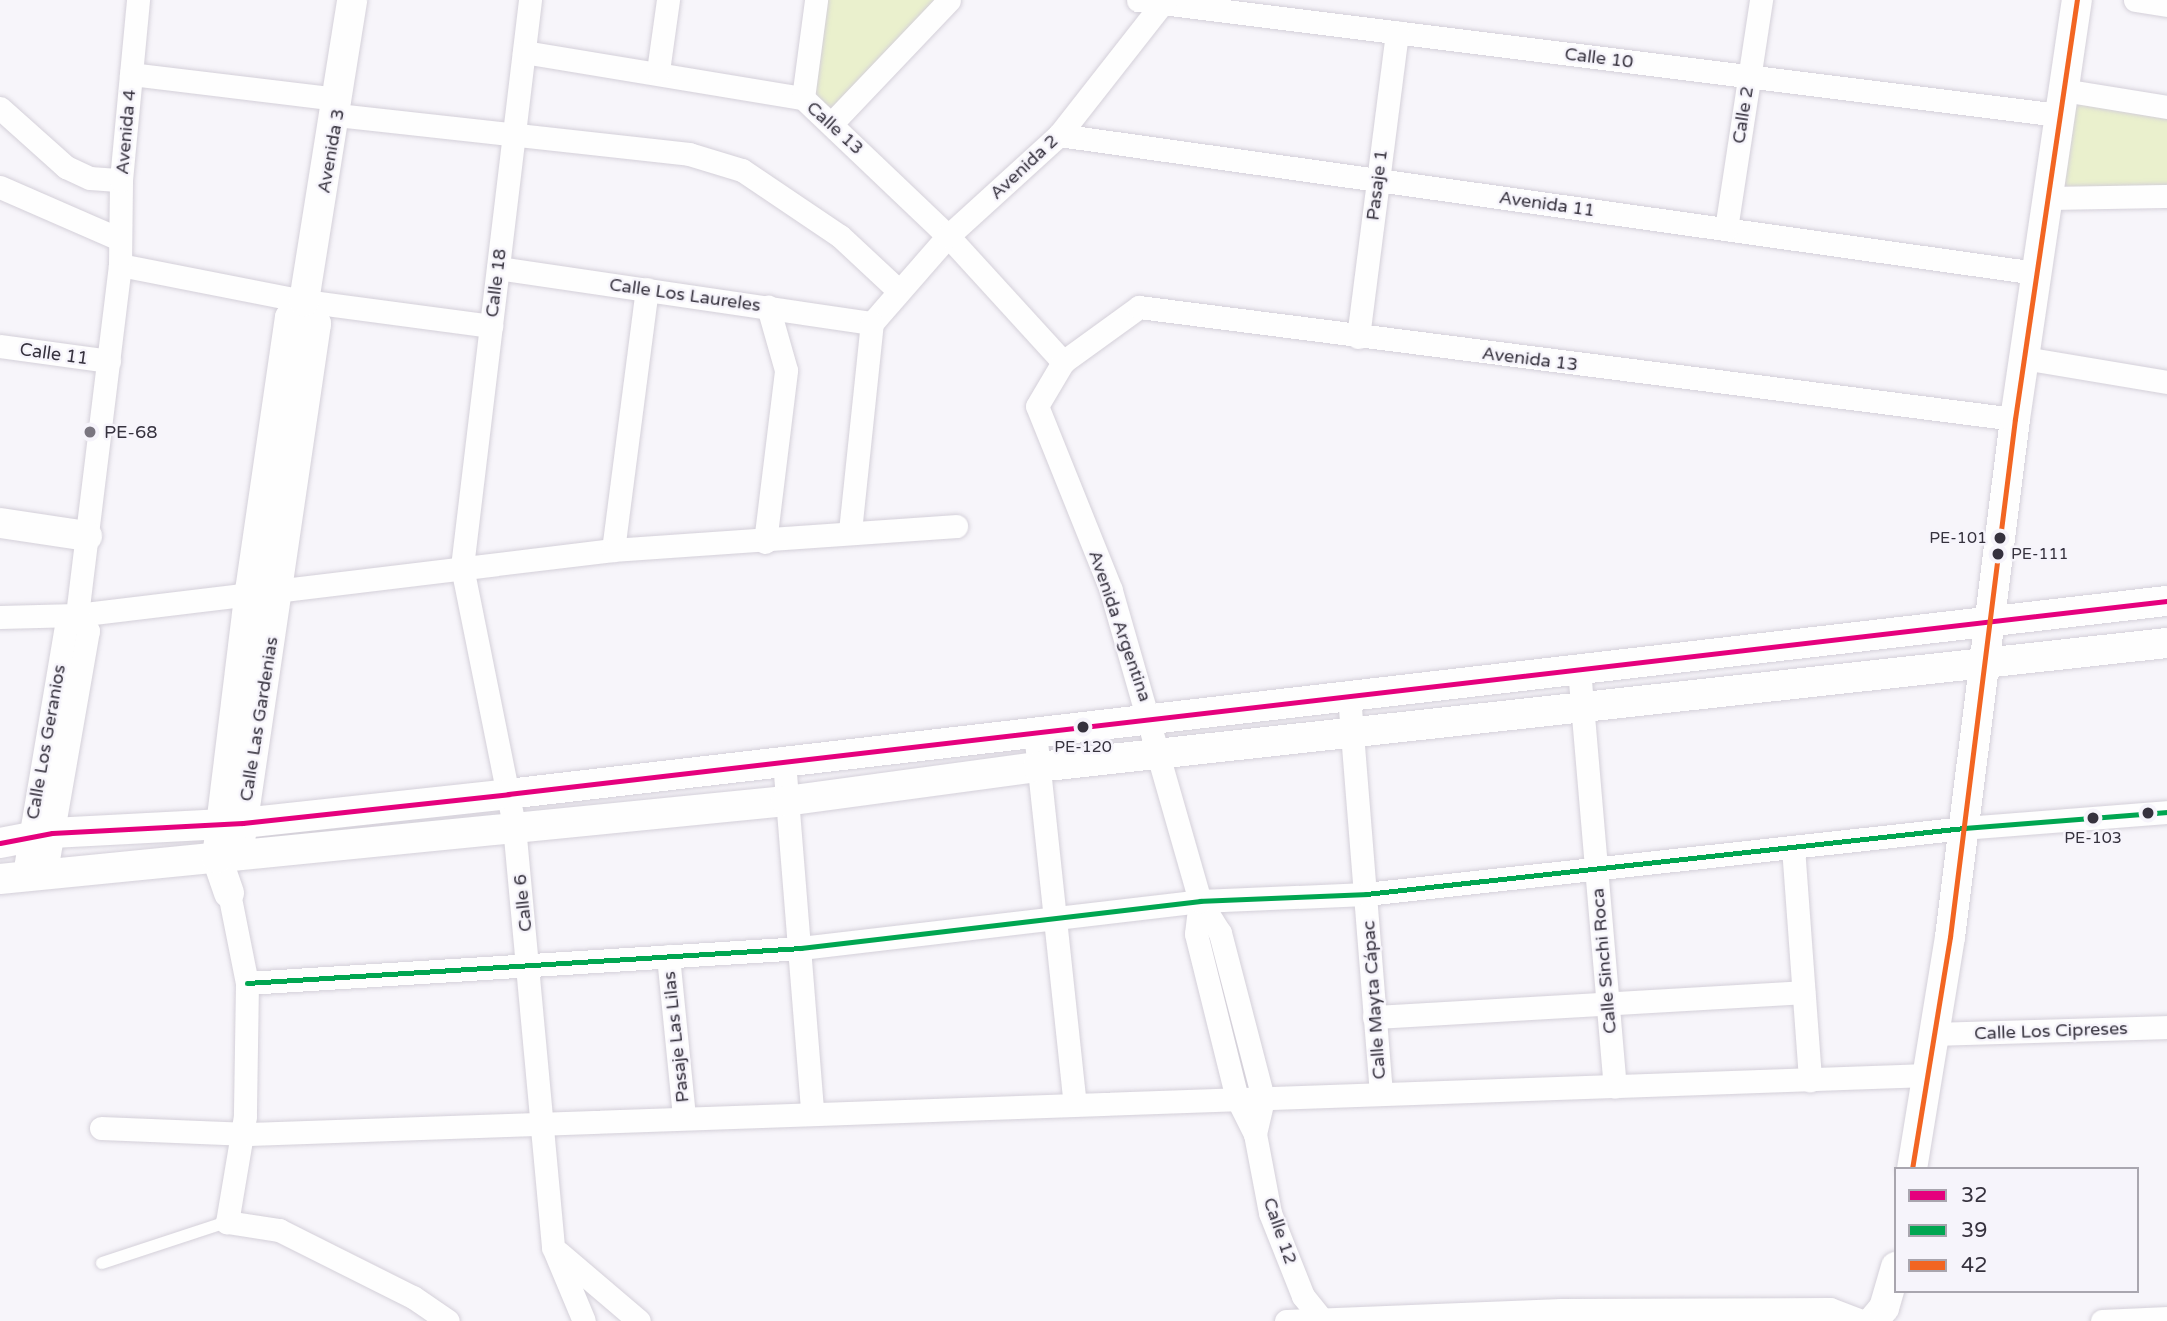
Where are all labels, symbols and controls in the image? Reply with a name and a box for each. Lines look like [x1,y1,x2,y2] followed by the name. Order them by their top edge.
[1563,43,1635,73] street label: Calle 10
[1728,85,1758,145] street label: Calle 2
[112,89,140,175] street label: Avenida 4
[802,97,868,159] street label: Calle 13
[313,107,349,195] street label: Avenida 3
[985,130,1063,204] street label: Avenida 2
[1362,148,1392,222] street label: Pasaje 1
[1498,187,1596,221] street label: Avenida 11
[481,247,511,319] street label: Calle 18
[608,274,762,316] street label: Calle Los Laureles
[18,338,90,370] street label: Calle 11
[1481,342,1579,376] street label: Avenida 13
[104,421,158,443] place label: PE-68
[82,424,98,440] marker: PE-68
[1929,528,1987,548] place label: PE-101
[1993,531,2007,545] marker: PE-101
[2011,544,2069,564] place label: PE-111
[1084,547,1156,705] street label: Avenida Argentina
[1991,547,2005,561] marker: PE-111
[235,635,283,803] street label: Calle Las Gardenias
[22,663,70,821] street label: Calle Los Geranios
[1076,720,1090,734] marker: PE-120
[1054,737,1112,757] place label: PE-120
[2141,806,2155,820] unlabelled marker
[2086,811,2100,825] marker: PE-103
[2064,828,2122,848] place label: PE-103
[509,873,537,933] street label: Calle 6
[1587,887,1621,1035] street label: Calle Sinchi Roca
[1358,920,1390,1080] street label: Calle Mayta Cápac
[658,970,694,1104] street label: Pasaje Las Lilas
[1974,1018,2128,1044] street label: Calle Los Cipreses
[1894,1167,2139,1293] legend
[1961,1183,1987,1208] text: 32
[1259,1195,1301,1267] street label: Calle 12
[1961,1218,1987,1243] text: 39
[1961,1253,1987,1278] text: 42

